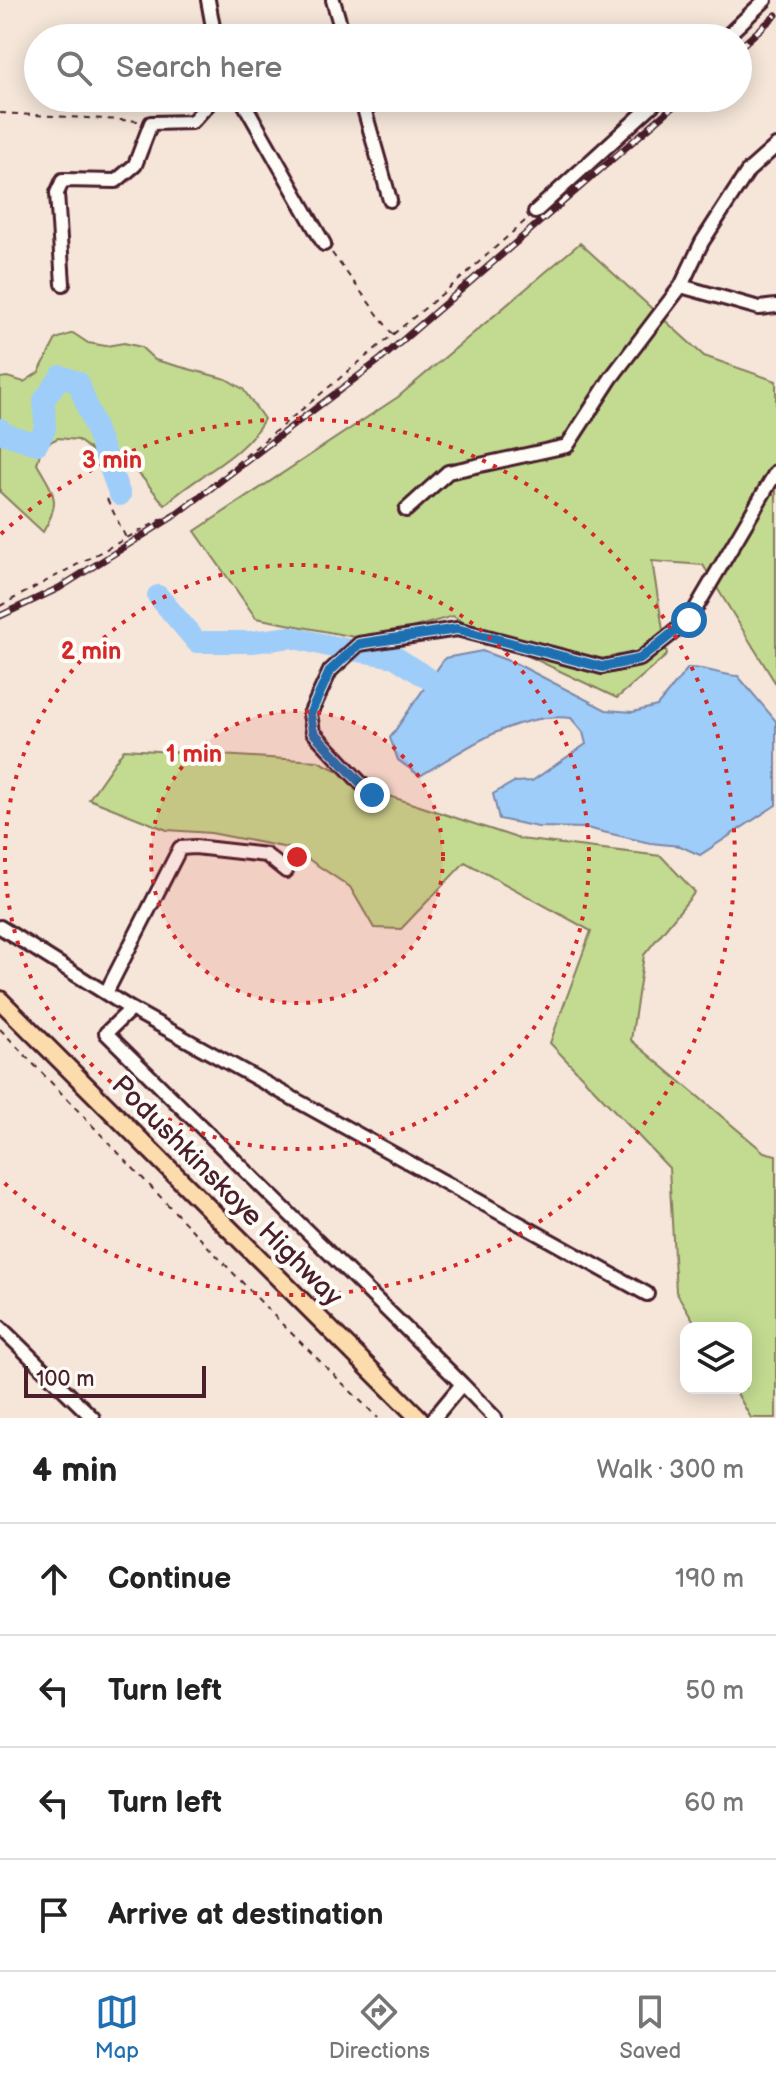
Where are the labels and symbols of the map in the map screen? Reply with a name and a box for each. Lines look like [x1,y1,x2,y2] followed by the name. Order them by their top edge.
[82,446,142,475] text: 3 min
[671,602,707,638] route start
[61,637,121,666] text: 2 min
[166,740,222,769] text: 1 min
[354,777,390,813] route end
[283,843,311,871] centre of rings
[105,1069,349,1314] street label: Podushkinskoye Highway
[24,1362,206,1398] scale bar

